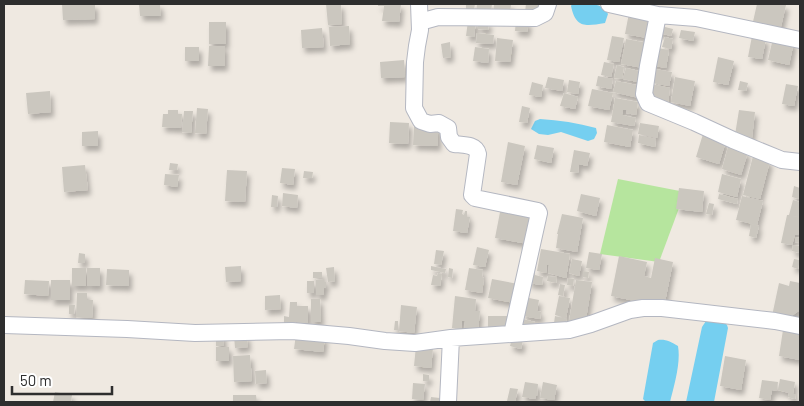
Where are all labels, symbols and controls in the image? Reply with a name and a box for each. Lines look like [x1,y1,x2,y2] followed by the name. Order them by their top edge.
[12,364,112,396] scale bar
[20,371,52,389] text: 50 m

